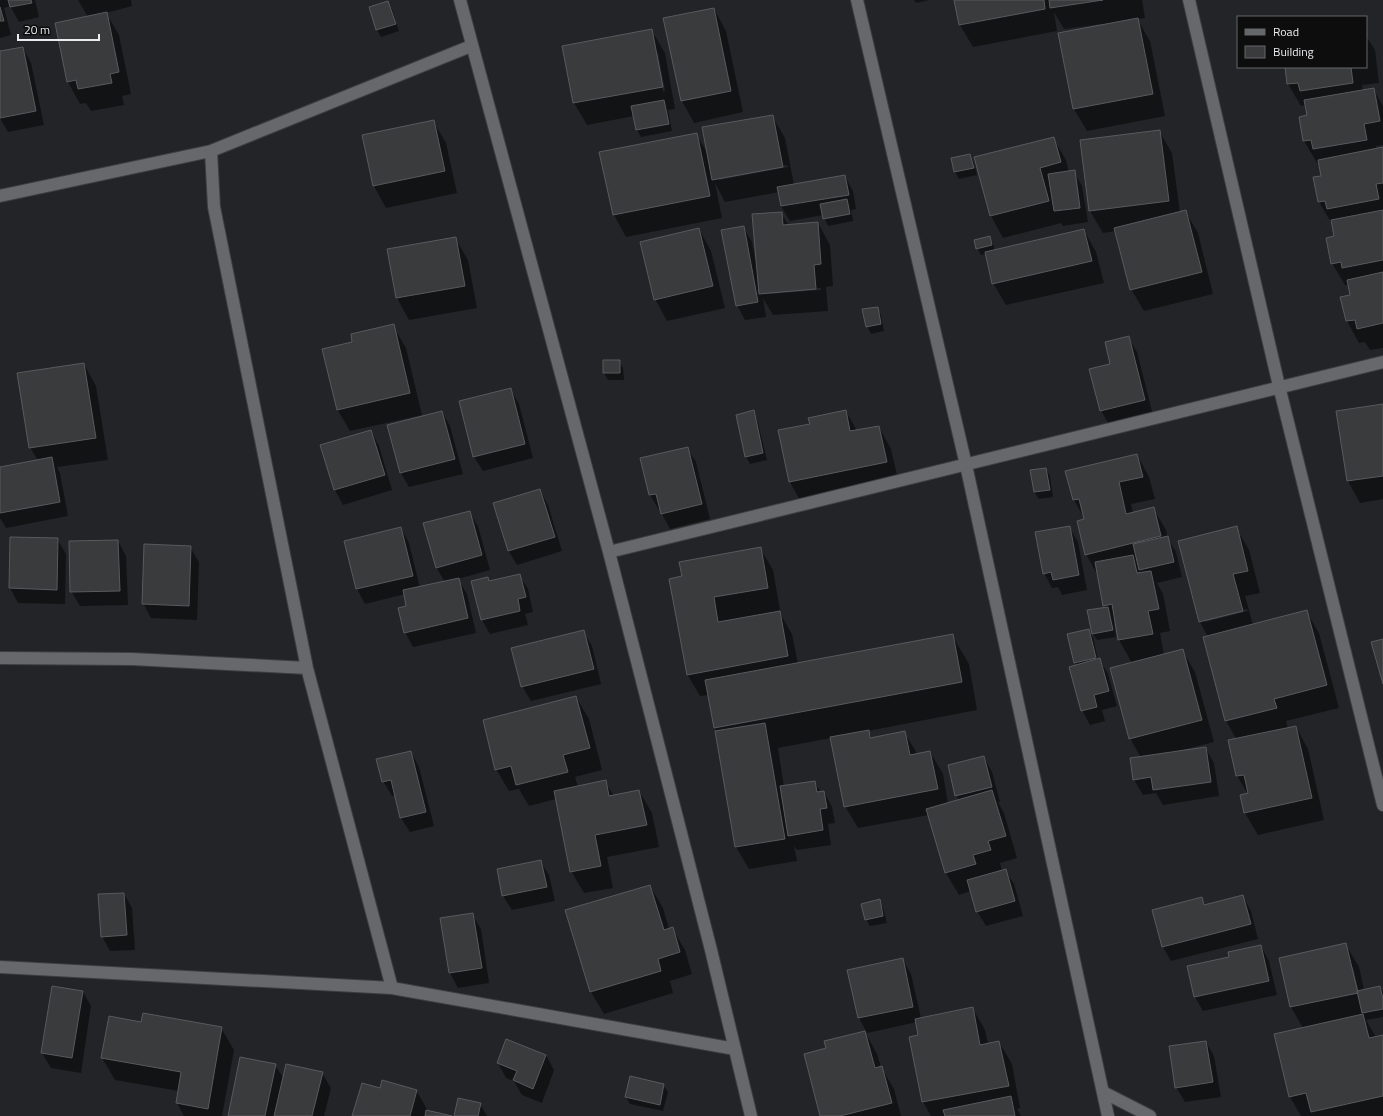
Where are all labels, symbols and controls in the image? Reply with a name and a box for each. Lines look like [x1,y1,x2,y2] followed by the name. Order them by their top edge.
[18,16,99,42] scale bar
[1237,16,1367,68] legend
[24,20,50,39] text: 20 m
[1273,22,1299,41] text: Road
[1273,42,1314,61] text: Building

